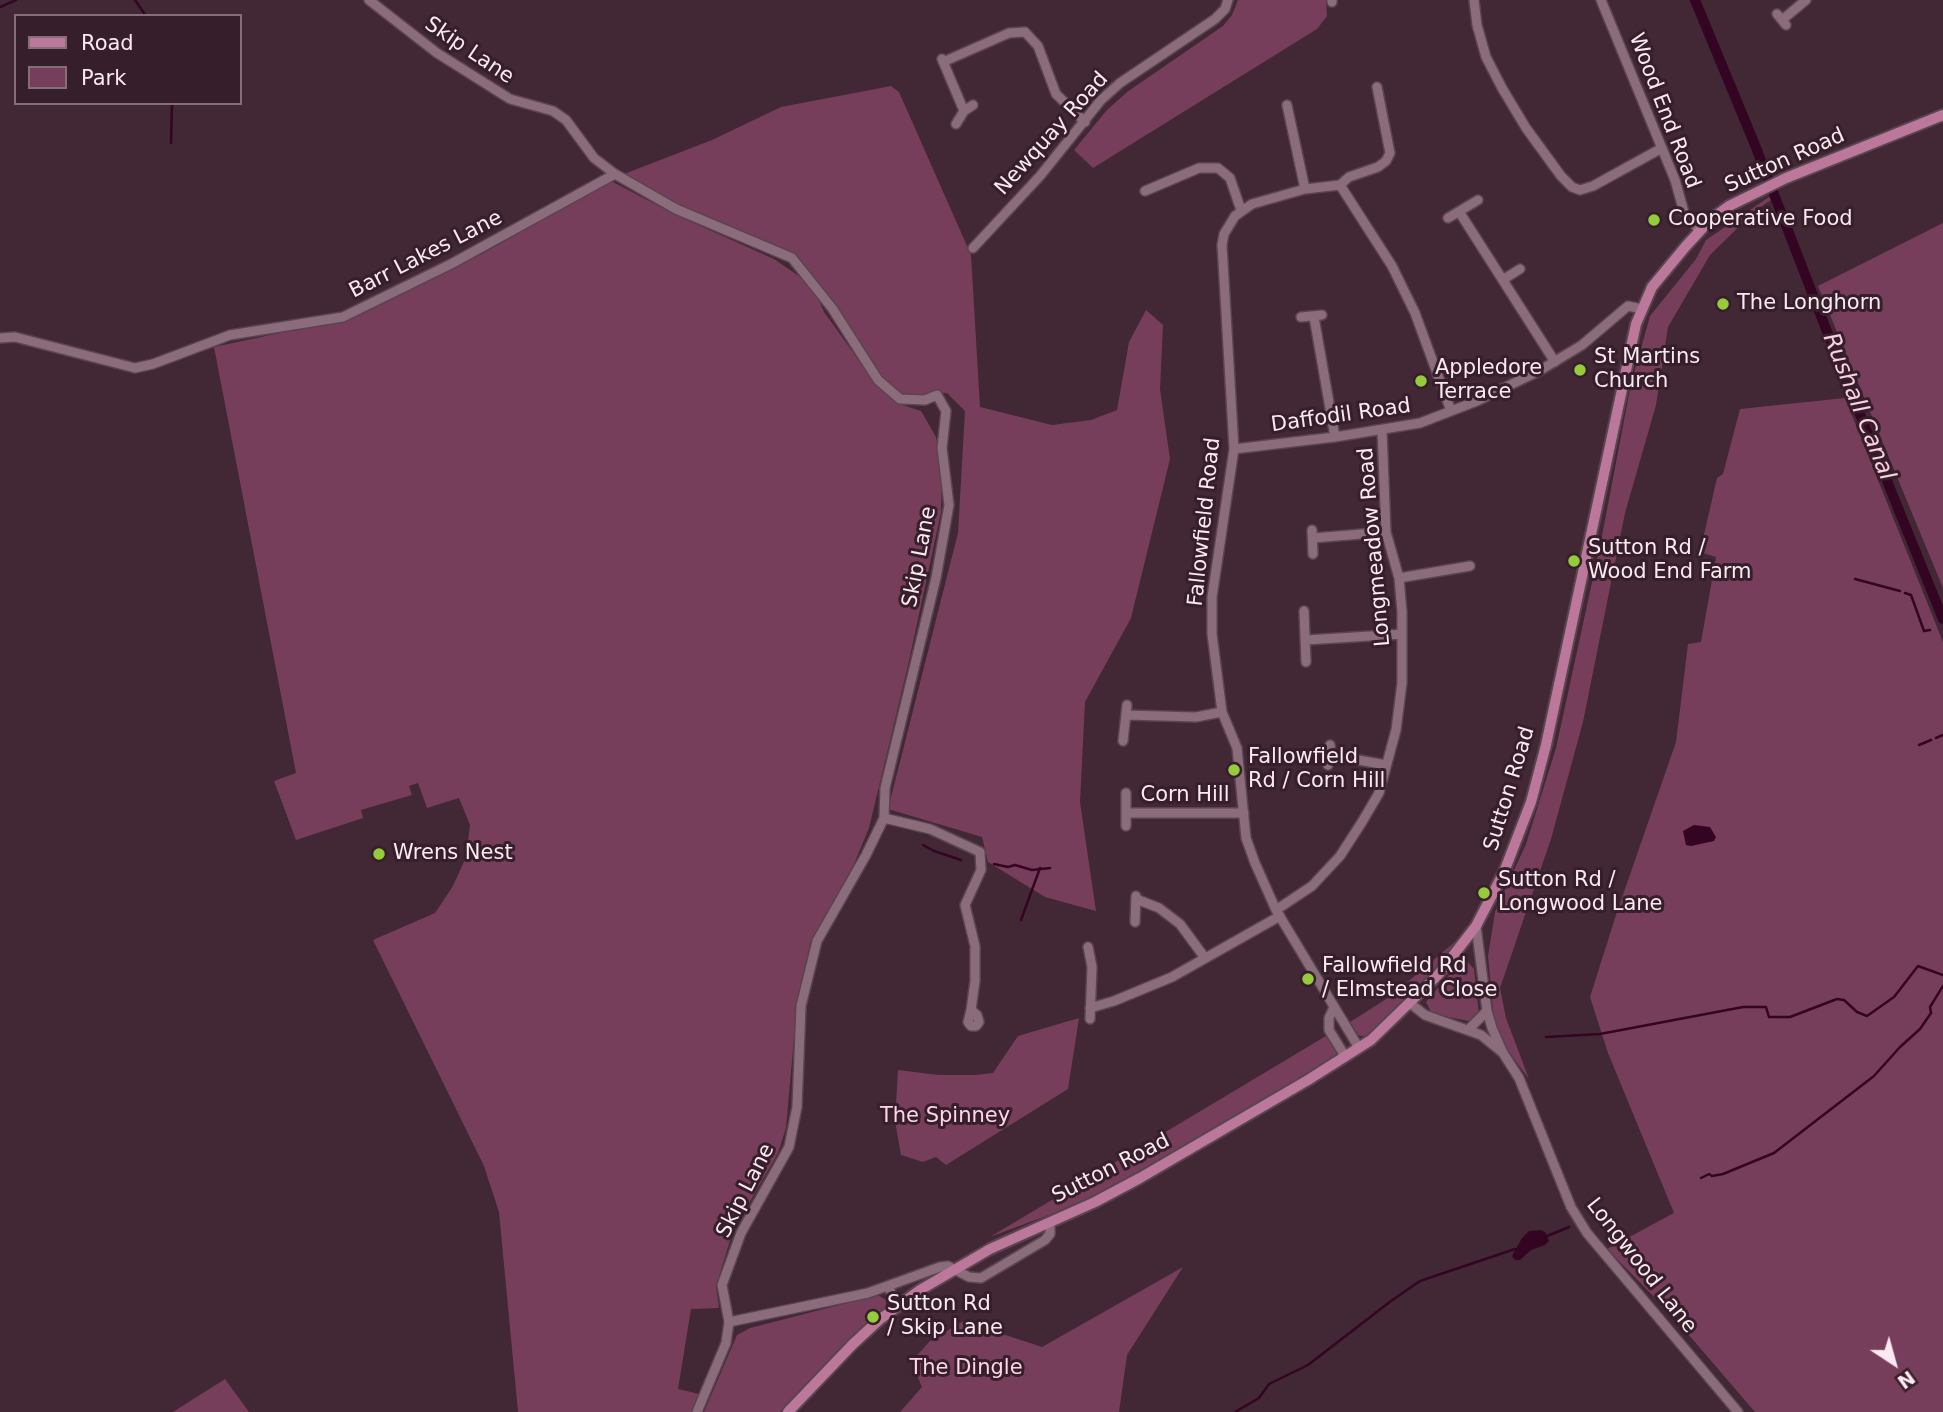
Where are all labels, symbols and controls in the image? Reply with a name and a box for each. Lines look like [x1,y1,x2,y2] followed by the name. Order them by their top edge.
[420,12,518,90] street label: Skip Lane
[14,14,242,105] legend
[1623,30,1705,192] street label: Wood End Road
[81,31,134,55] text: Road
[81,66,126,90] text: Park
[990,67,1114,201] street label: Newquay Road
[1721,123,1849,199] street label: Sutton Road
[345,206,507,304] street label: Barr Lakes Lane
[1668,207,1853,233] place label: Cooperative Food
[1646,212,1662,228] marker: Cooperative Food
[1737,291,1881,317] place label: The Longhorn
[1715,296,1731,312] marker: The Longhorn
[1816,329,1900,485] water label: Rushall Canal
[1594,345,1700,395] place label: St Martins Church
[1435,356,1542,406] place label: Appledore Terrace
[1572,362,1588,378] marker: St Martins Church
[1413,373,1429,389] marker: Appledore Terrace
[1270,394,1412,438] street label: Daffodil Road
[1184,436,1226,608] street label: Fallowfield Road
[1354,446,1396,648] street label: Longmeadow Road
[898,504,942,610] street label: Skip Lane
[1588,536,1752,586] place label: Sutton Rd / Wood End Farm
[1566,553,1582,569] marker: Sutton Rd / Wood End Farm
[1479,724,1541,854] street label: Sutton Road
[1248,745,1385,795] place label: Fallowfield Rd / Corn Hill
[1226,762,1242,778] marker: Fallowfield Rd / Corn Hill
[1140,783,1230,809] street label: Corn Hill
[393,841,513,867] place label: Wrens Nest
[371,846,387,862] marker: Wrens Nest
[1498,868,1662,918] place label: Sutton Rd / Longwood Lane
[1476,885,1492,901] marker: Sutton Rd / Longwood Lane
[1322,954,1497,1004] place label: Fallowfield Rd / Elmstead Close
[1300,971,1316,987] marker: Fallowfield Rd / Elmstead Close
[880,1104,1010,1130] park label: The Spinney
[1048,1129,1174,1209] street label: Sutton Road
[712,1140,780,1242] street label: Skip Lane
[1580,1193,1702,1339] street label: Longwood Lane
[887,1292,1003,1342] place label: Sutton Rd / Skip Lane
[865,1309,881,1325] marker: Sutton Rd / Skip Lane
[1859,1328,1929,1398] north arrow
[909,1356,1023,1382] park label: The Dingle
[1893,1366,1919,1394] text: N

